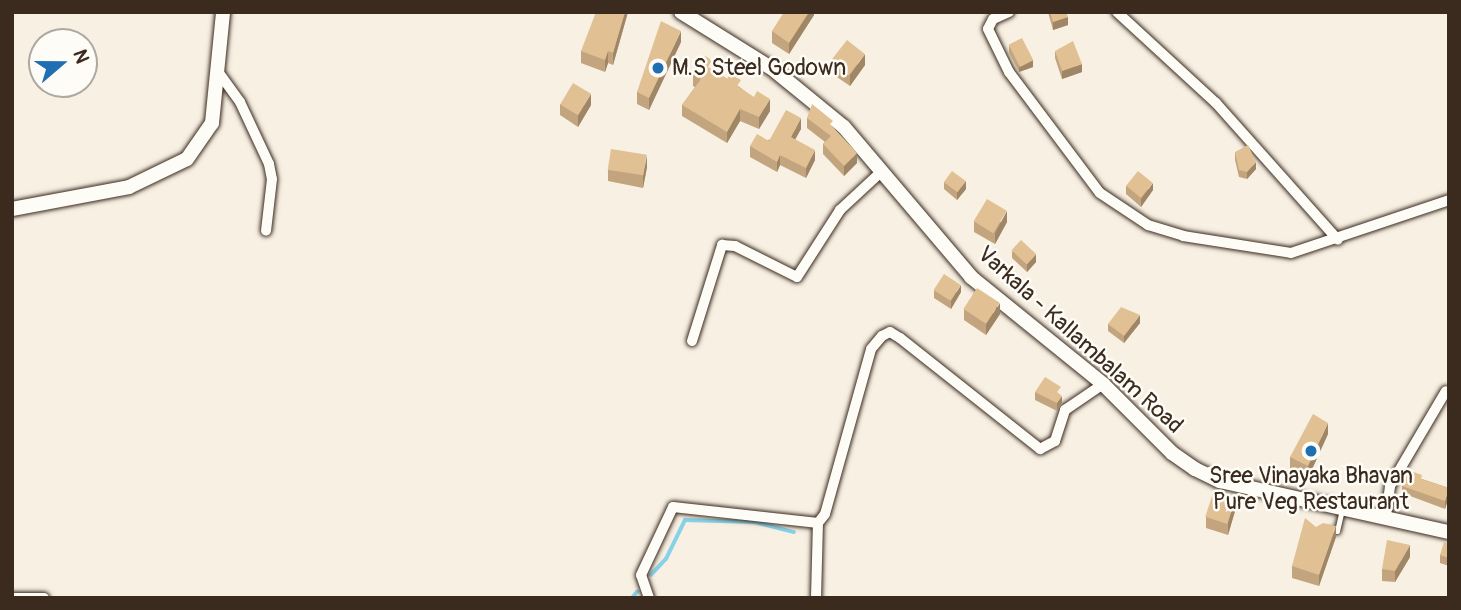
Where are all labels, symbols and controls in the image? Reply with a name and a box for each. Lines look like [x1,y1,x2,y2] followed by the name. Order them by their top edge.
[28,28,98,98] north arrow
[67,46,94,67] text: N
[672,54,846,82] place label: M.S Steel Godown
[650,60,666,76] marker: M.S Steel Godown
[972,240,1188,440] street label: Varkala - Kallambalam Road
[1303,443,1319,459] marker: Sree Vinayaka Bhavan Pure Veg Restaurant
[1209,462,1413,516] place label: Sree Vinayaka Bhavan Pure Veg Restaurant

